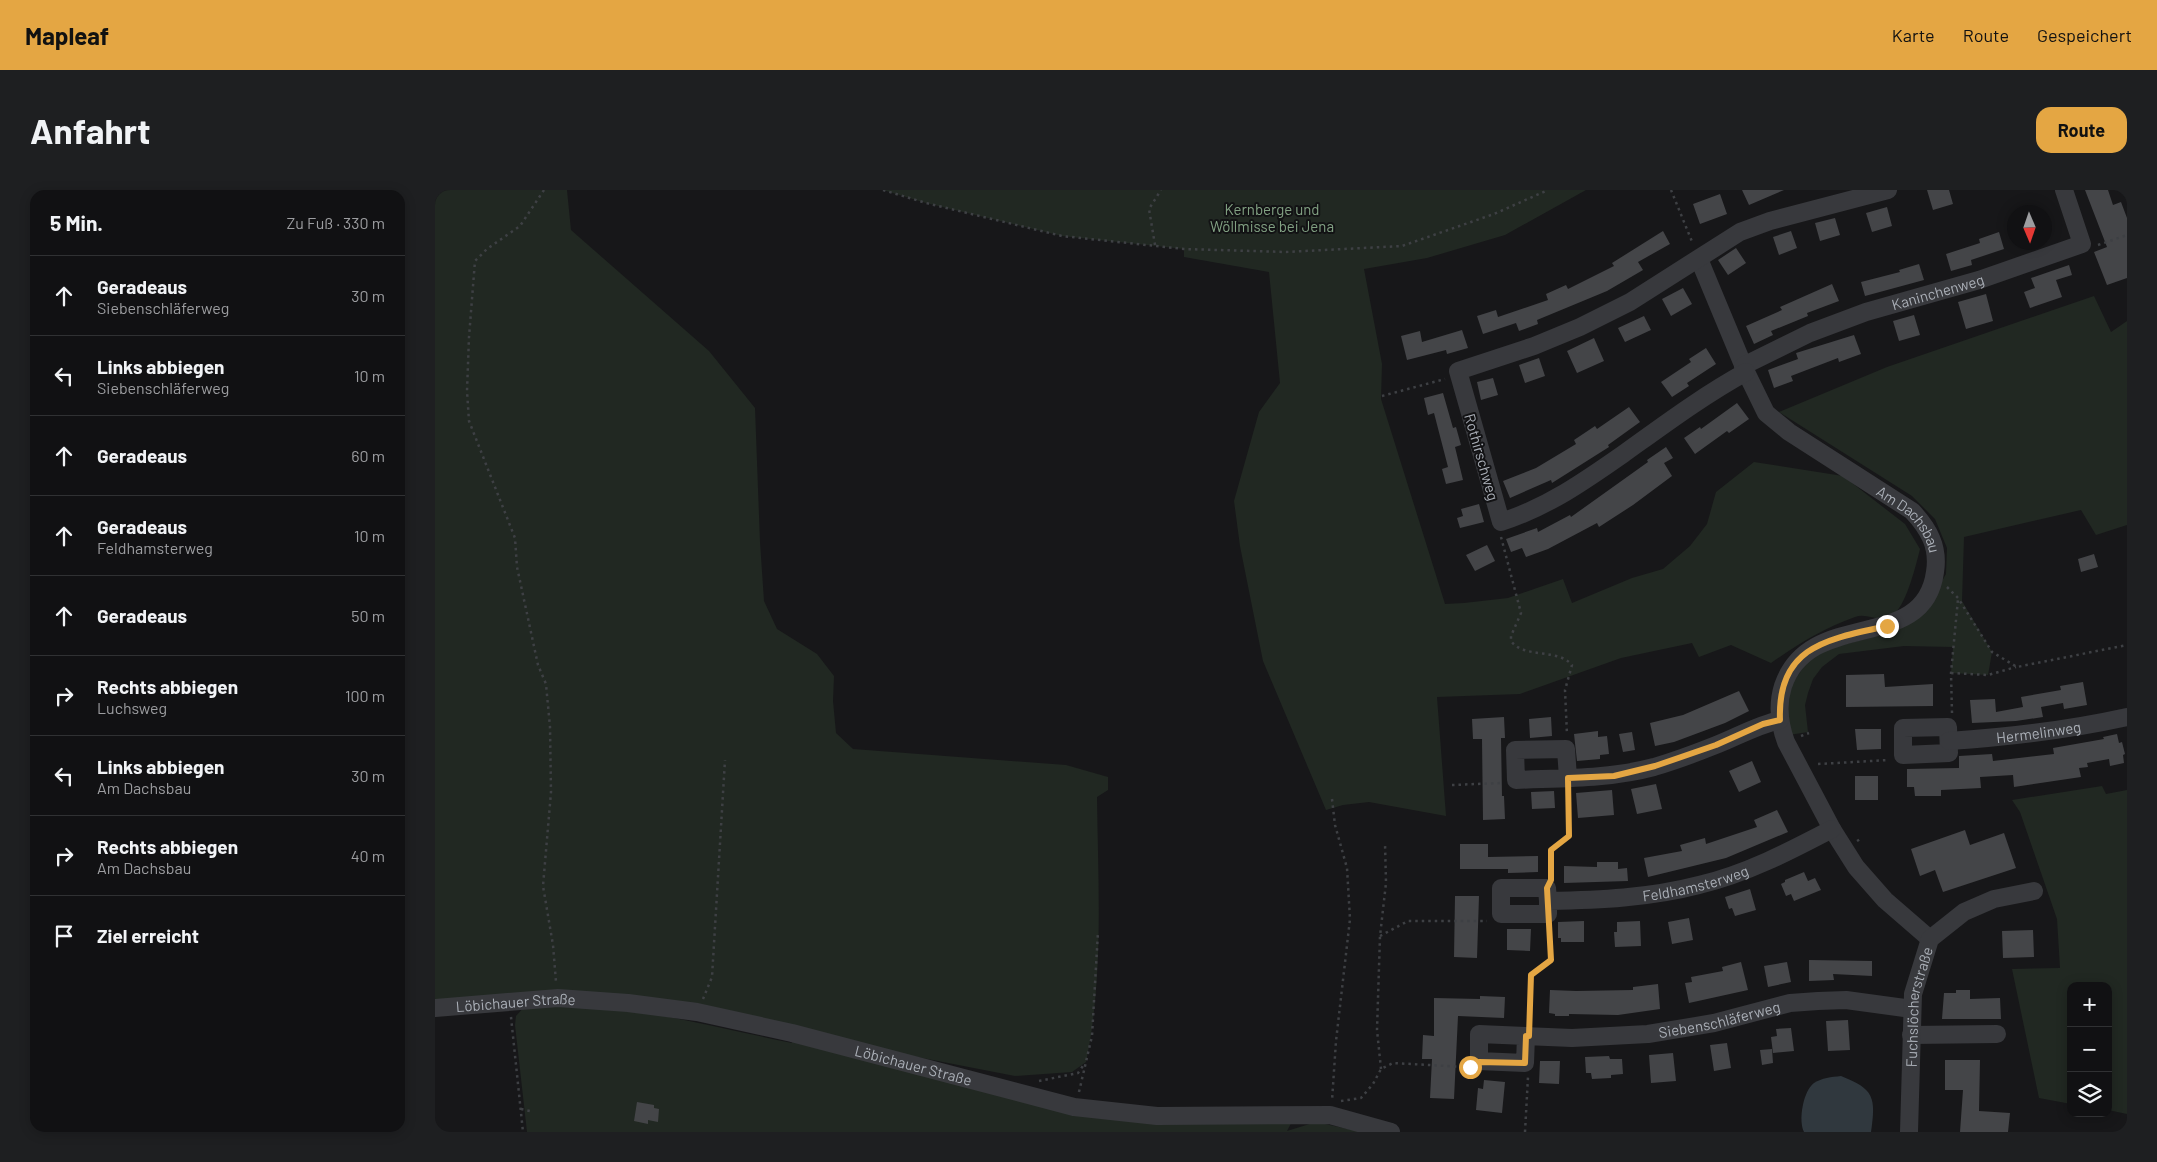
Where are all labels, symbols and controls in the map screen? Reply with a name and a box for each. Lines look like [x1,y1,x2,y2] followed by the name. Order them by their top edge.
[25,21,109,50] text: Mapleaf
[1892,24,1935,46] text: Karte
[1963,24,2009,46] text: Route
[2037,24,2132,46] text: Gespeichert
[2036,107,2127,153] button: Route
[30,109,150,151] text: Anfahrt
[1210,200,1334,235] park label: Kernberge und Wöllmisse bei Jena
[2007,205,2052,250] north arrow
[50,210,103,235] text: 5 Min.
[286,213,385,232] text: Zu Fuß · 330 m
[1889,270,1986,313] street label: Kaninchenweg
[97,275,187,298] text: Geradeaus
[50,282,78,310] icon: ahead
[351,286,385,305] text: 30 m
[97,298,229,317] text: Siebenschläferweg
[97,355,224,378] text: Links abbiegen
[50,362,78,390] icon: left
[354,366,385,385] text: 10 m
[97,378,229,397] text: Siebenschläferweg
[1461,411,1503,503] street label: Rothirschweg
[50,442,78,470] icon: ahead
[97,444,187,467] text: Geradeaus
[351,446,385,465] text: 60 m
[1873,482,1944,554] street label: Am Dachsbau
[97,515,187,538] text: Geradeaus
[50,522,78,550] icon: ahead
[354,526,385,545] text: 10 m
[97,538,213,557] text: Feldhamsterweg
[50,602,78,630] icon: ahead
[97,604,187,627] text: Geradeaus
[351,606,385,625] text: 50 m
[1876,615,1899,638] route end
[97,675,238,698] text: Rechts abbiegen
[50,682,78,710] icon: right
[345,686,385,705] text: 100 m
[97,698,167,717] text: Luchsweg
[1995,717,2082,746] street label: Hermelinweg
[97,755,224,778] text: Links abbiegen
[50,762,78,790] icon: left
[351,766,385,785] text: 30 m
[97,778,191,797] text: Am Dachsbau
[97,835,238,858] text: Rechts abbiegen
[50,842,78,870] icon: right
[351,846,385,865] text: 40 m
[97,858,191,877] text: Am Dachsbau
[1641,861,1751,904] street label: Feldhamsterweg
[50,922,78,950] icon: arrive
[97,924,199,947] text: Ziel erreicht
[1902,944,1936,1067] street label: Fuchslöcherstraße
[2067,982,2112,1117] map controls
[2067,982,2112,1027] button: +
[455,989,576,1015] street label: Löbichauer Straße
[1657,997,1782,1041] street label: Siebenschläferweg
[2067,1027,2112,1072] button: −
[853,1041,974,1089] street label: Löbichauer Straße
[1459,1056,1482,1079] route start
[2067,1072,2112,1117] button: layers

